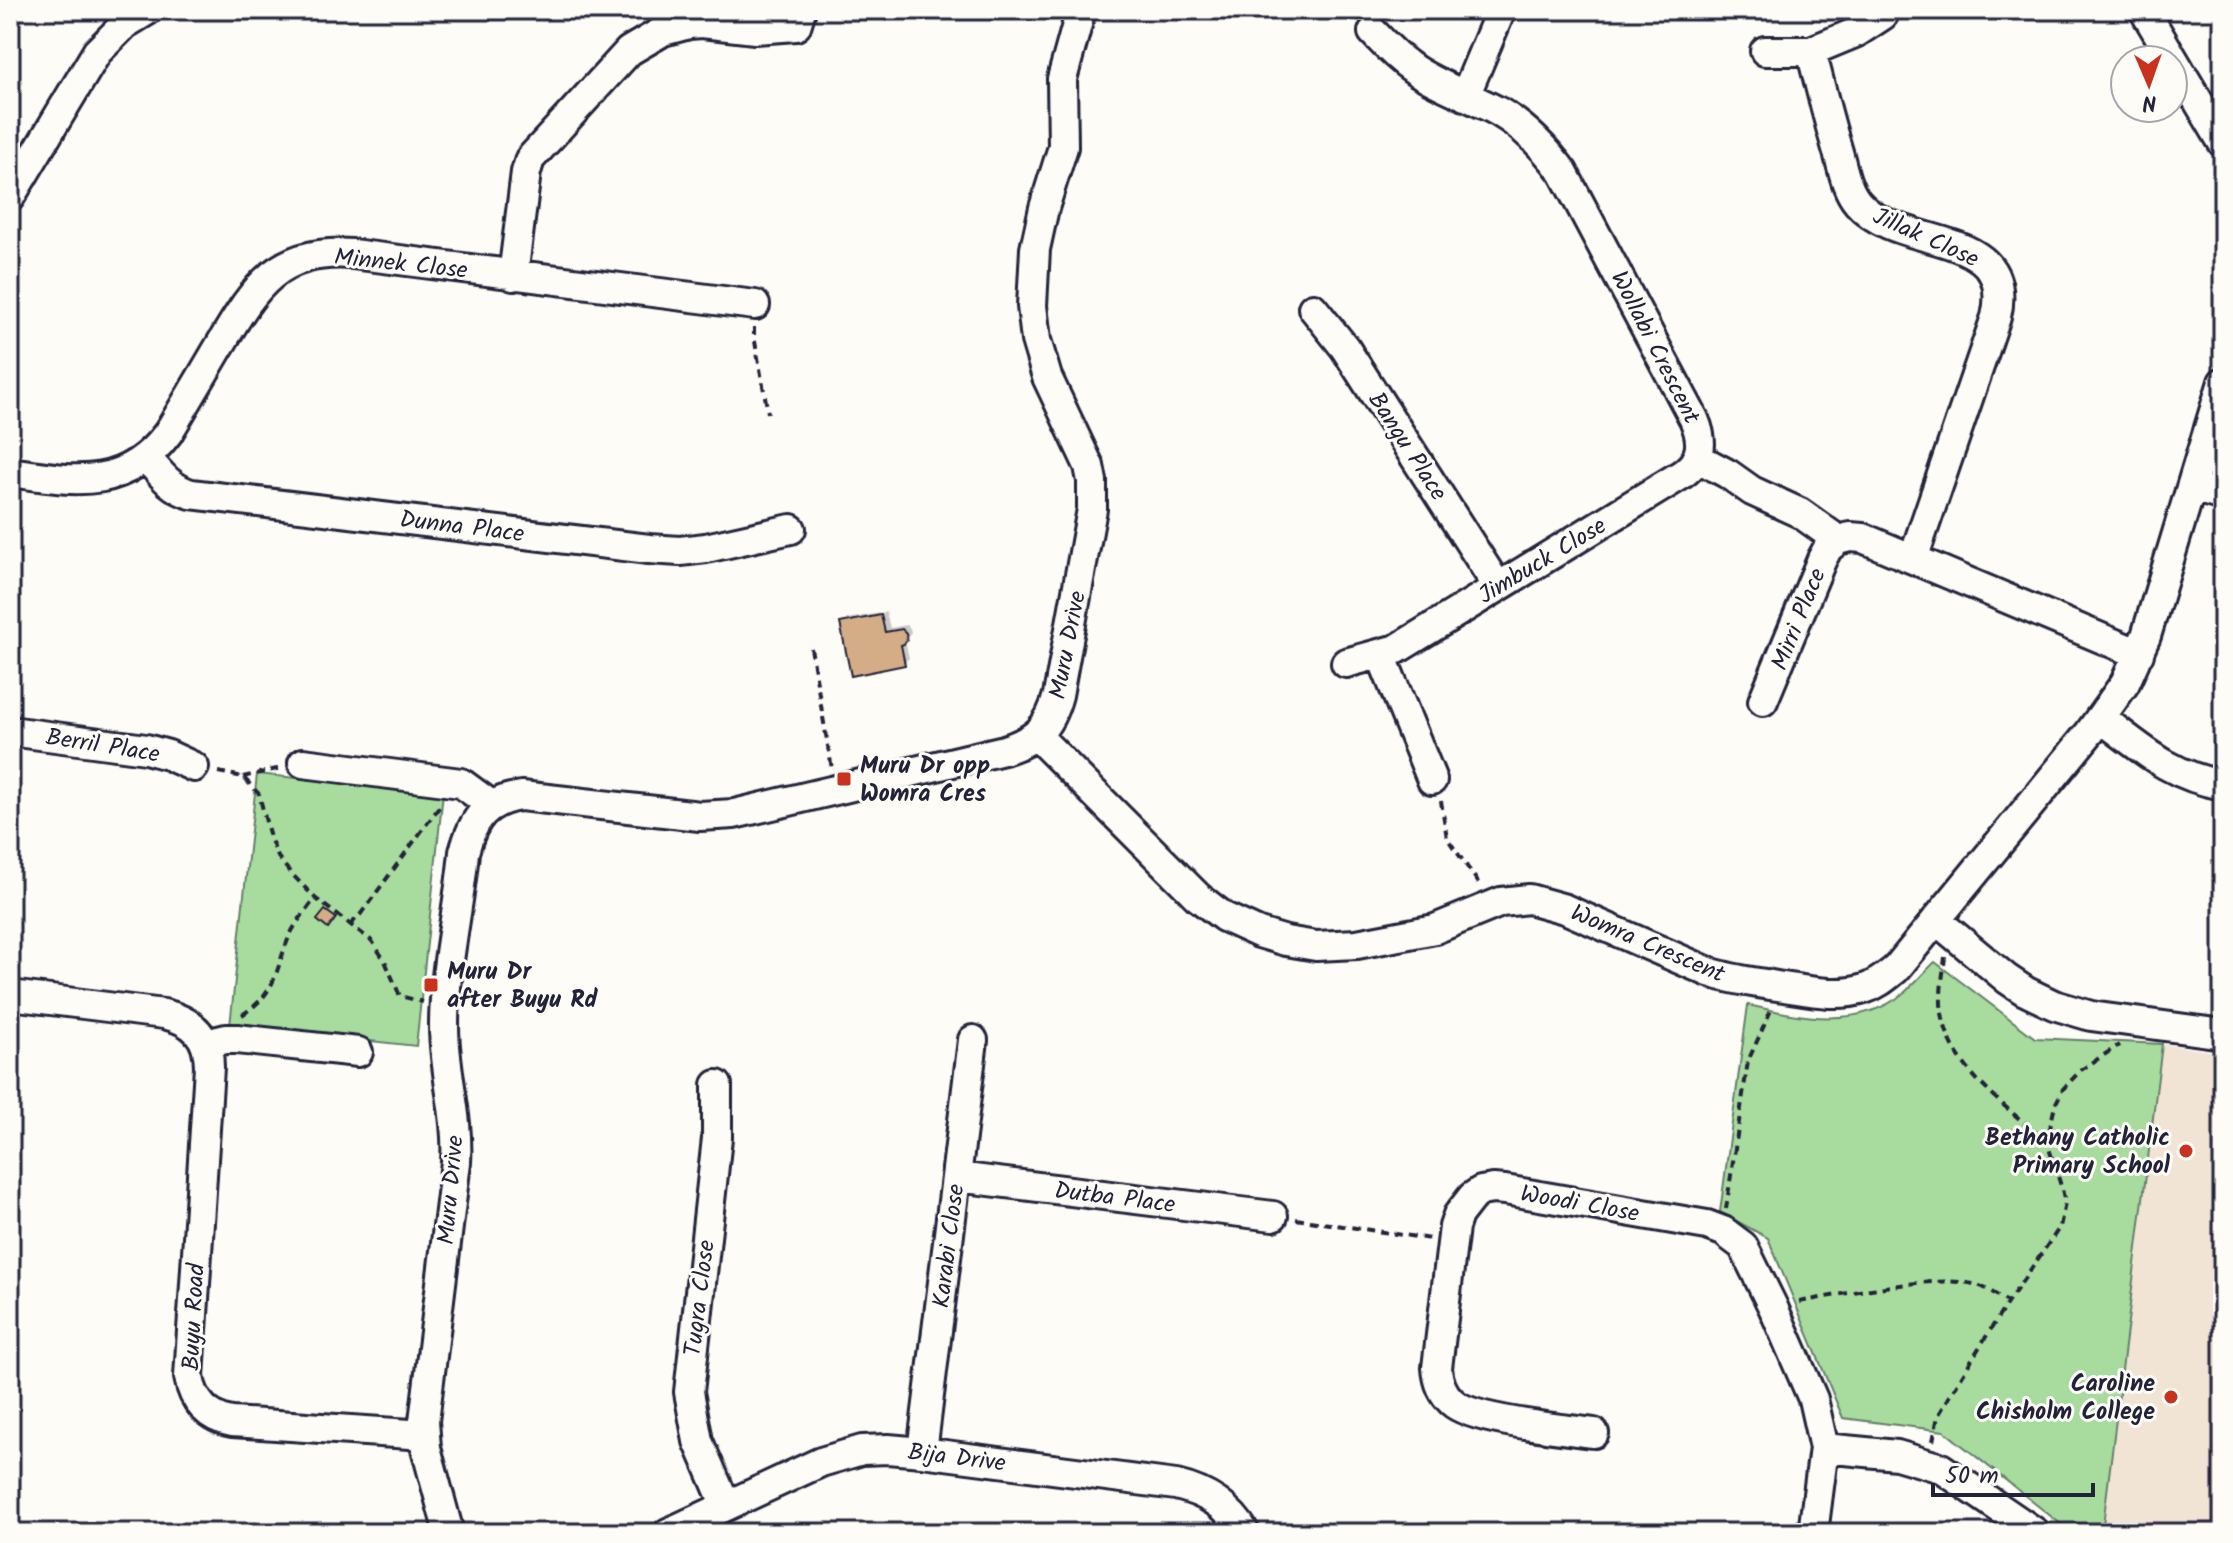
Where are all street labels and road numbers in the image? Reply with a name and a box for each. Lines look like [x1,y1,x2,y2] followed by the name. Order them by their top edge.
[1866,198,1985,279] street label: Jillak Close
[332,238,470,291] street label: Minnek Close
[1599,264,1710,432] street label: Wollabi Crescent
[1357,384,1457,509] street label: Bangu Place
[397,501,526,554] street label: Dunna Place
[1471,507,1615,615] street label: Jimbuck Close
[1761,562,1838,677] street label: Mirri Place
[1039,588,1098,703] street label: Muru Drive
[43,718,163,775] street label: Berril Place
[1564,894,1731,995] street label: Womra Crescent
[427,1134,476,1246] street label: Muru Drive
[1052,1172,1178,1225] street label: Dutba Place
[1517,1175,1642,1234] street label: Woodi Close
[923,1182,976,1310] street label: Karabi Close
[674,1238,727,1359] street label: Tugra Close
[172,1261,217,1372] street label: Buyu Road
[906,1433,1008,1484] street label: Bija Drive

